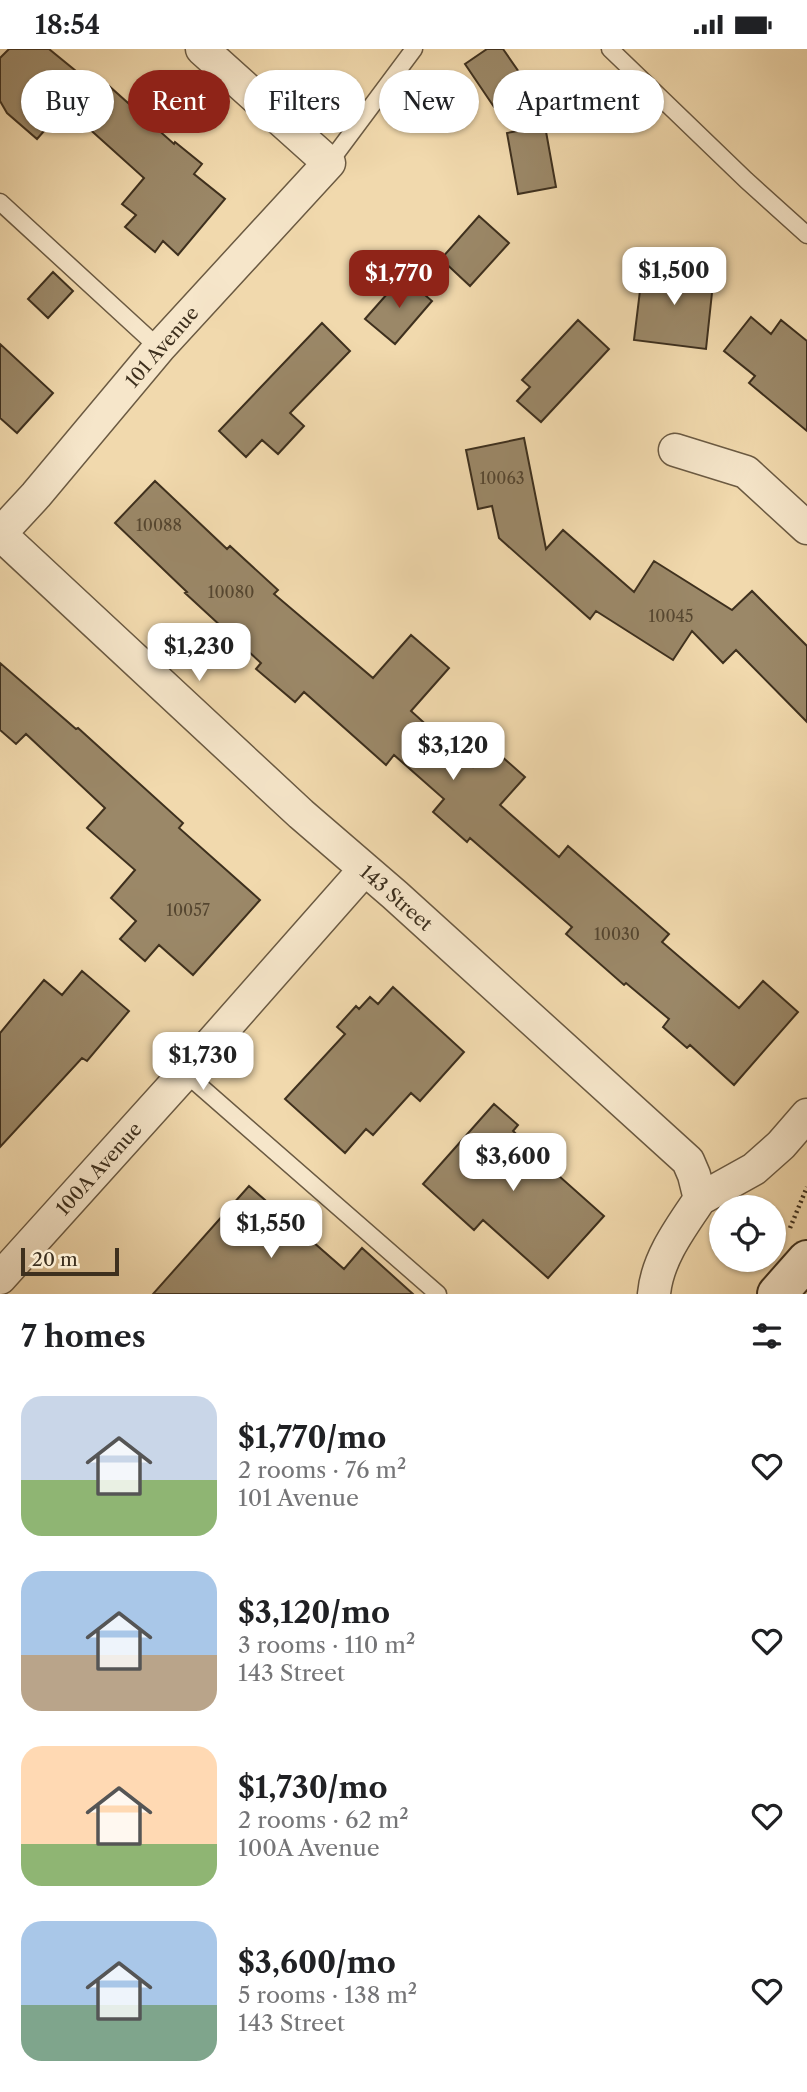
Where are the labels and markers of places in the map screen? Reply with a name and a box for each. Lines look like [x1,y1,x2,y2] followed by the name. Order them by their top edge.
[617,247,731,307] pin: $1,500
[342,251,456,310] pin: $1,770
[142,623,256,683] pin: $1,230
[396,723,510,782] pin: $3,120
[146,1033,260,1092] pin: $1,730
[456,1133,570,1193] pin: $3,600
[214,1201,328,1260] pin: $1,550

